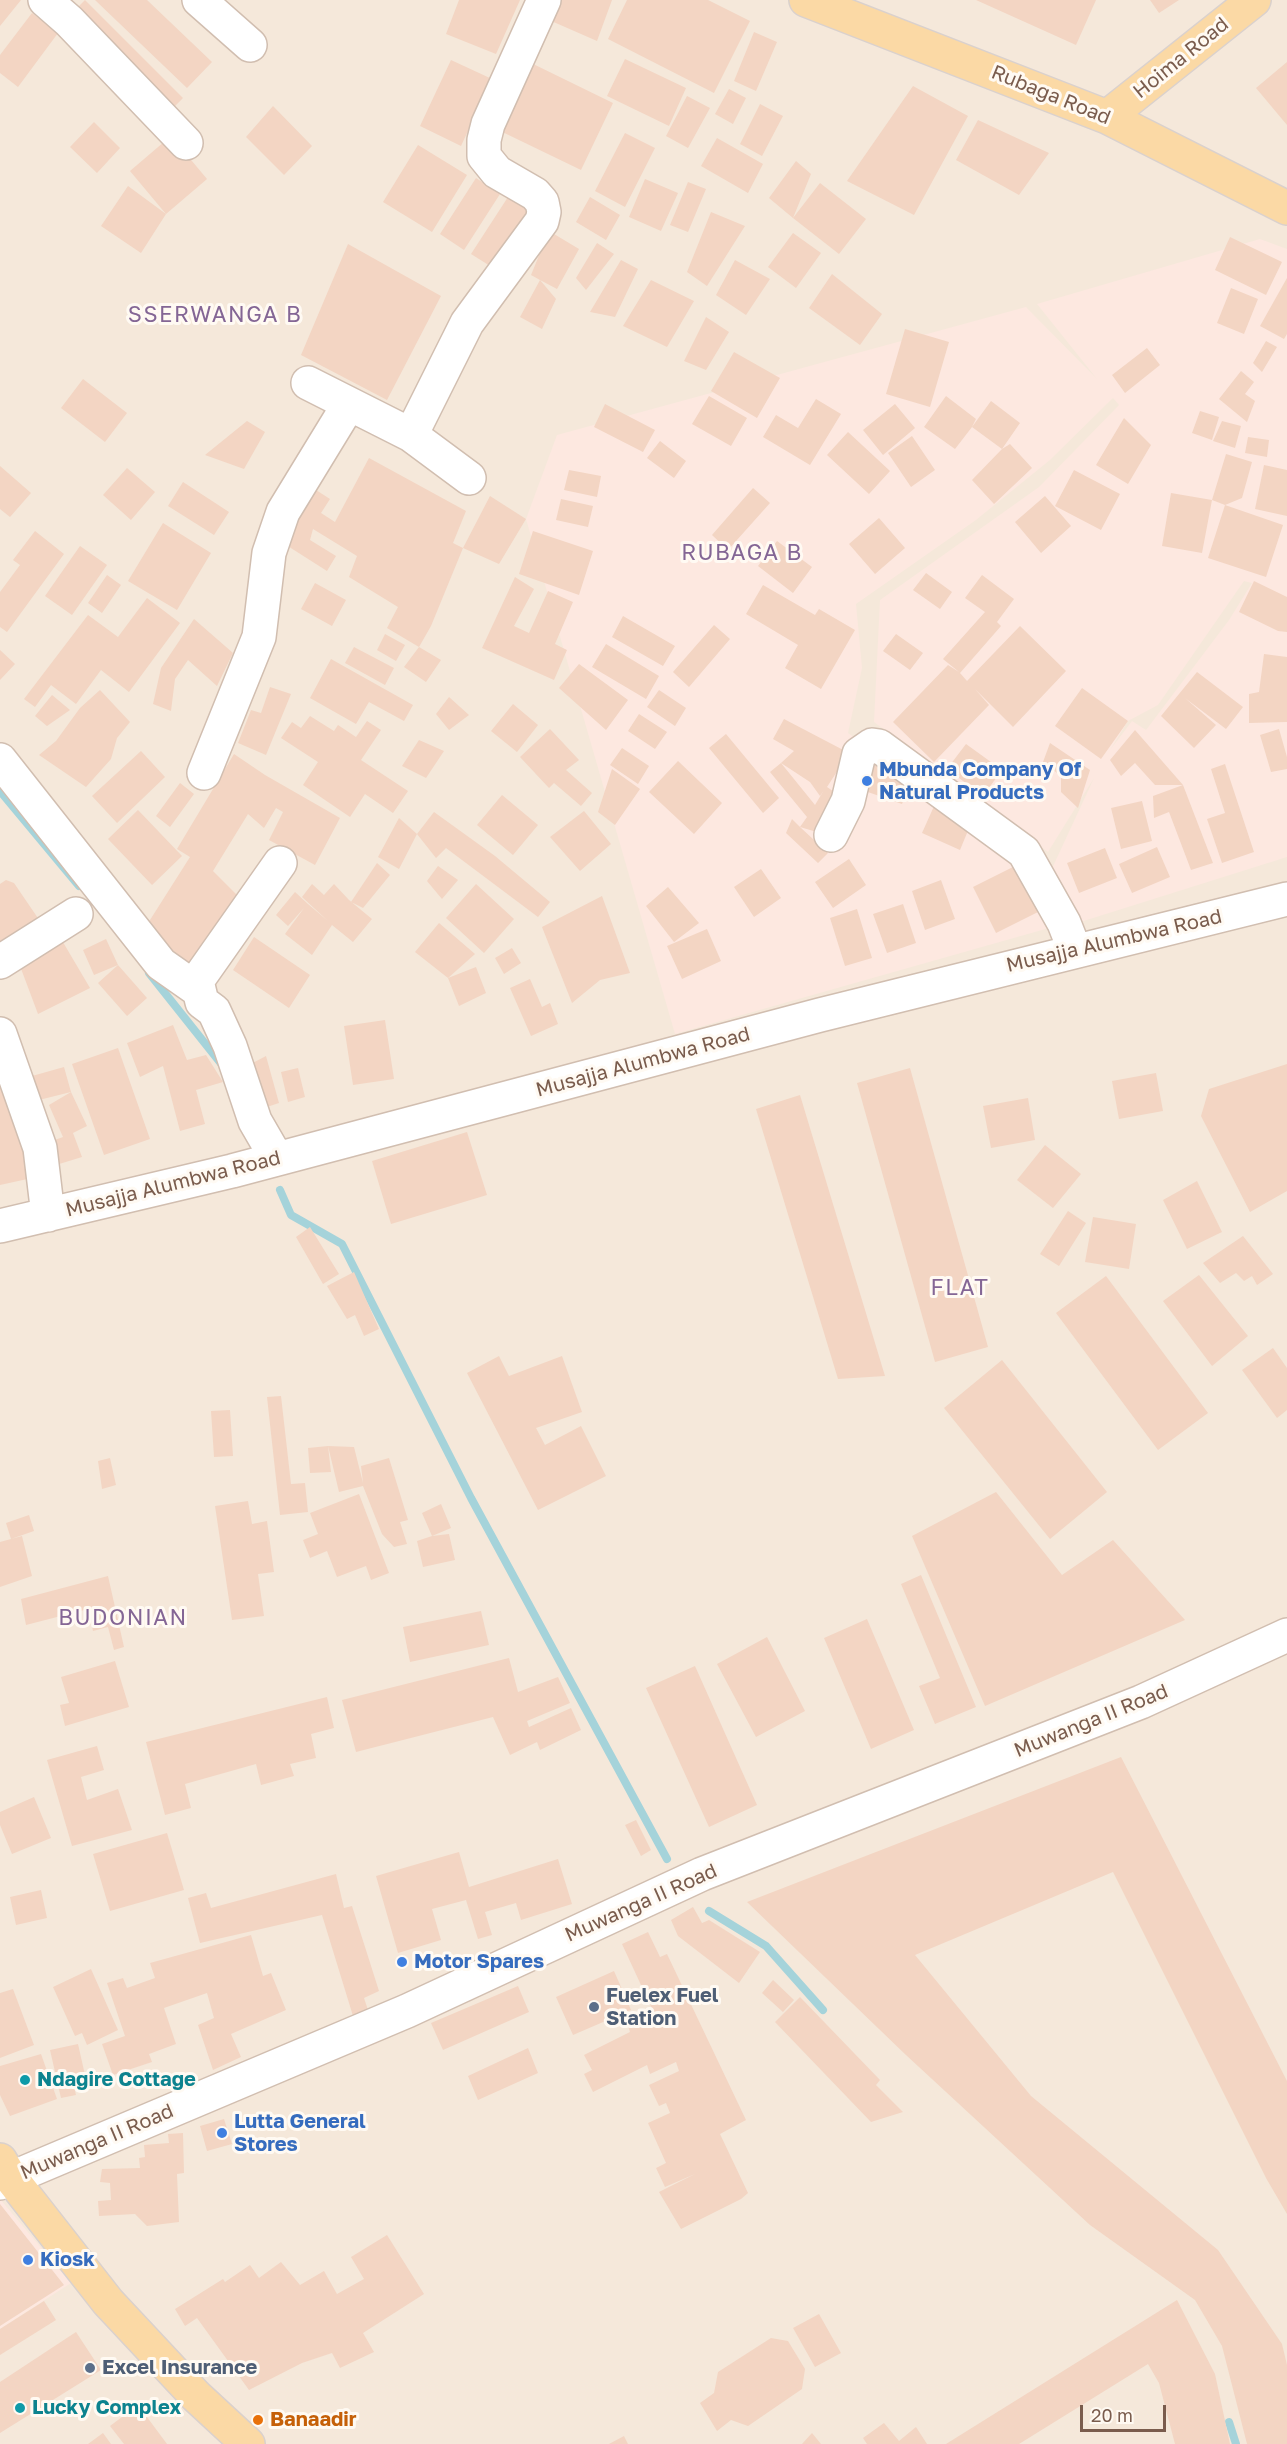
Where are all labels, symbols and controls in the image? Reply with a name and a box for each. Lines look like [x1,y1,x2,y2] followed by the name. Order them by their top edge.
[1129,12,1233,104] street label: Hoima Road
[988,60,1114,130] street label: Rubaga Road
[128,302,302,328] district label: SSERWANGA B
[681,540,803,566] district label: RUBAGA B
[879,758,1081,805] place label: Mbunda Company Of Natural Products
[860,774,874,788] marker: Mbunda Company Of Natural Products
[1004,904,1224,978] street label: Musajja Alumbwa Road
[533,1022,753,1102] street label: Musajja Alumbwa Road
[63,1146,283,1222] street label: Musajja Alumbwa Road
[931,1275,989,1301] district label: FLAT
[58,1605,188,1631] district label: BUDONIAN
[1011,1679,1171,1763] street label: Muwanga II Road
[561,1859,721,1947] street label: Muwanga II Road
[414,1950,544,1974] place label: Motor Spares
[395,1955,409,1969] marker: Motor Spares
[606,1984,718,2031] place label: Fuelex Fuel Station
[587,2000,601,2014] marker: Fuelex Fuel Station
[37,2068,196,2092] place label: Ndagire Cottage
[18,2073,32,2087] marker: Ndagire Cottage
[17,2099,177,2185] street label: Muwanga II Road
[234,2110,366,2157] place label: Lutta General Stores
[215,2126,229,2140] marker: Lutta General Stores
[40,2248,95,2272] place label: Kiosk
[21,2253,35,2267] marker: Kiosk
[102,2356,257,2380] place label: Excel Insurance
[83,2361,97,2375] marker: Excel Insurance
[1083,2393,1168,2431] scale bar
[32,2396,181,2420] place label: Lucky Complex
[13,2401,27,2415] marker: Lucky Complex
[1091,2404,1133,2426] text: 20 m
[270,2408,357,2432] place label: Banaadir
[251,2413,265,2427] marker: Banaadir

